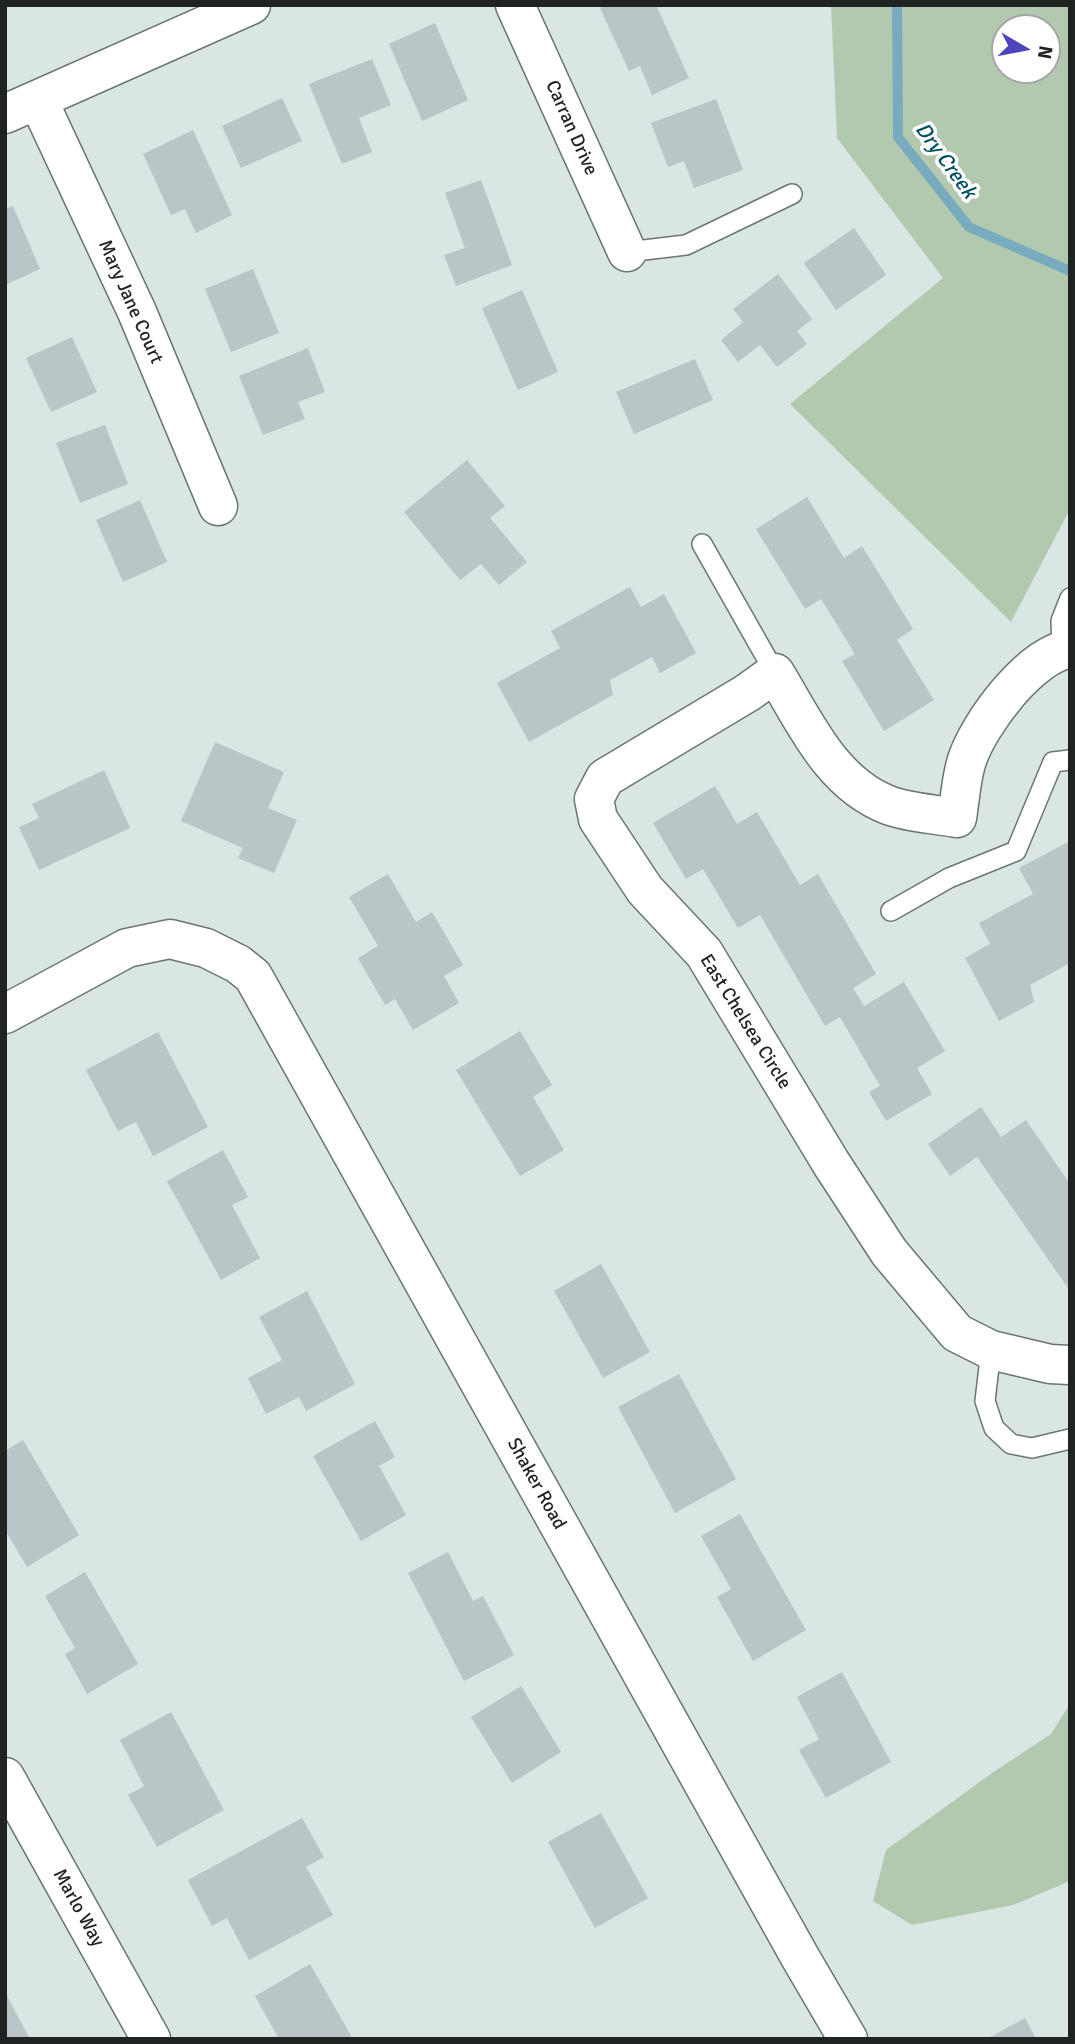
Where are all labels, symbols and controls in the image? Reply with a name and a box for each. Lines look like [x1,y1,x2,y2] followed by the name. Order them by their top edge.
[991,14,1061,84] north arrow
[1032,44,1058,61] text: N
[540,77,602,179] street label: Carran Drive
[909,118,981,204] water label: Dry Creek
[93,237,167,367] street label: Mary Jane Court
[694,950,796,1094] street label: East Chelsea Circle
[502,1434,570,1534] street label: Shaker Road
[47,1865,109,1951] street label: Marlo Way

